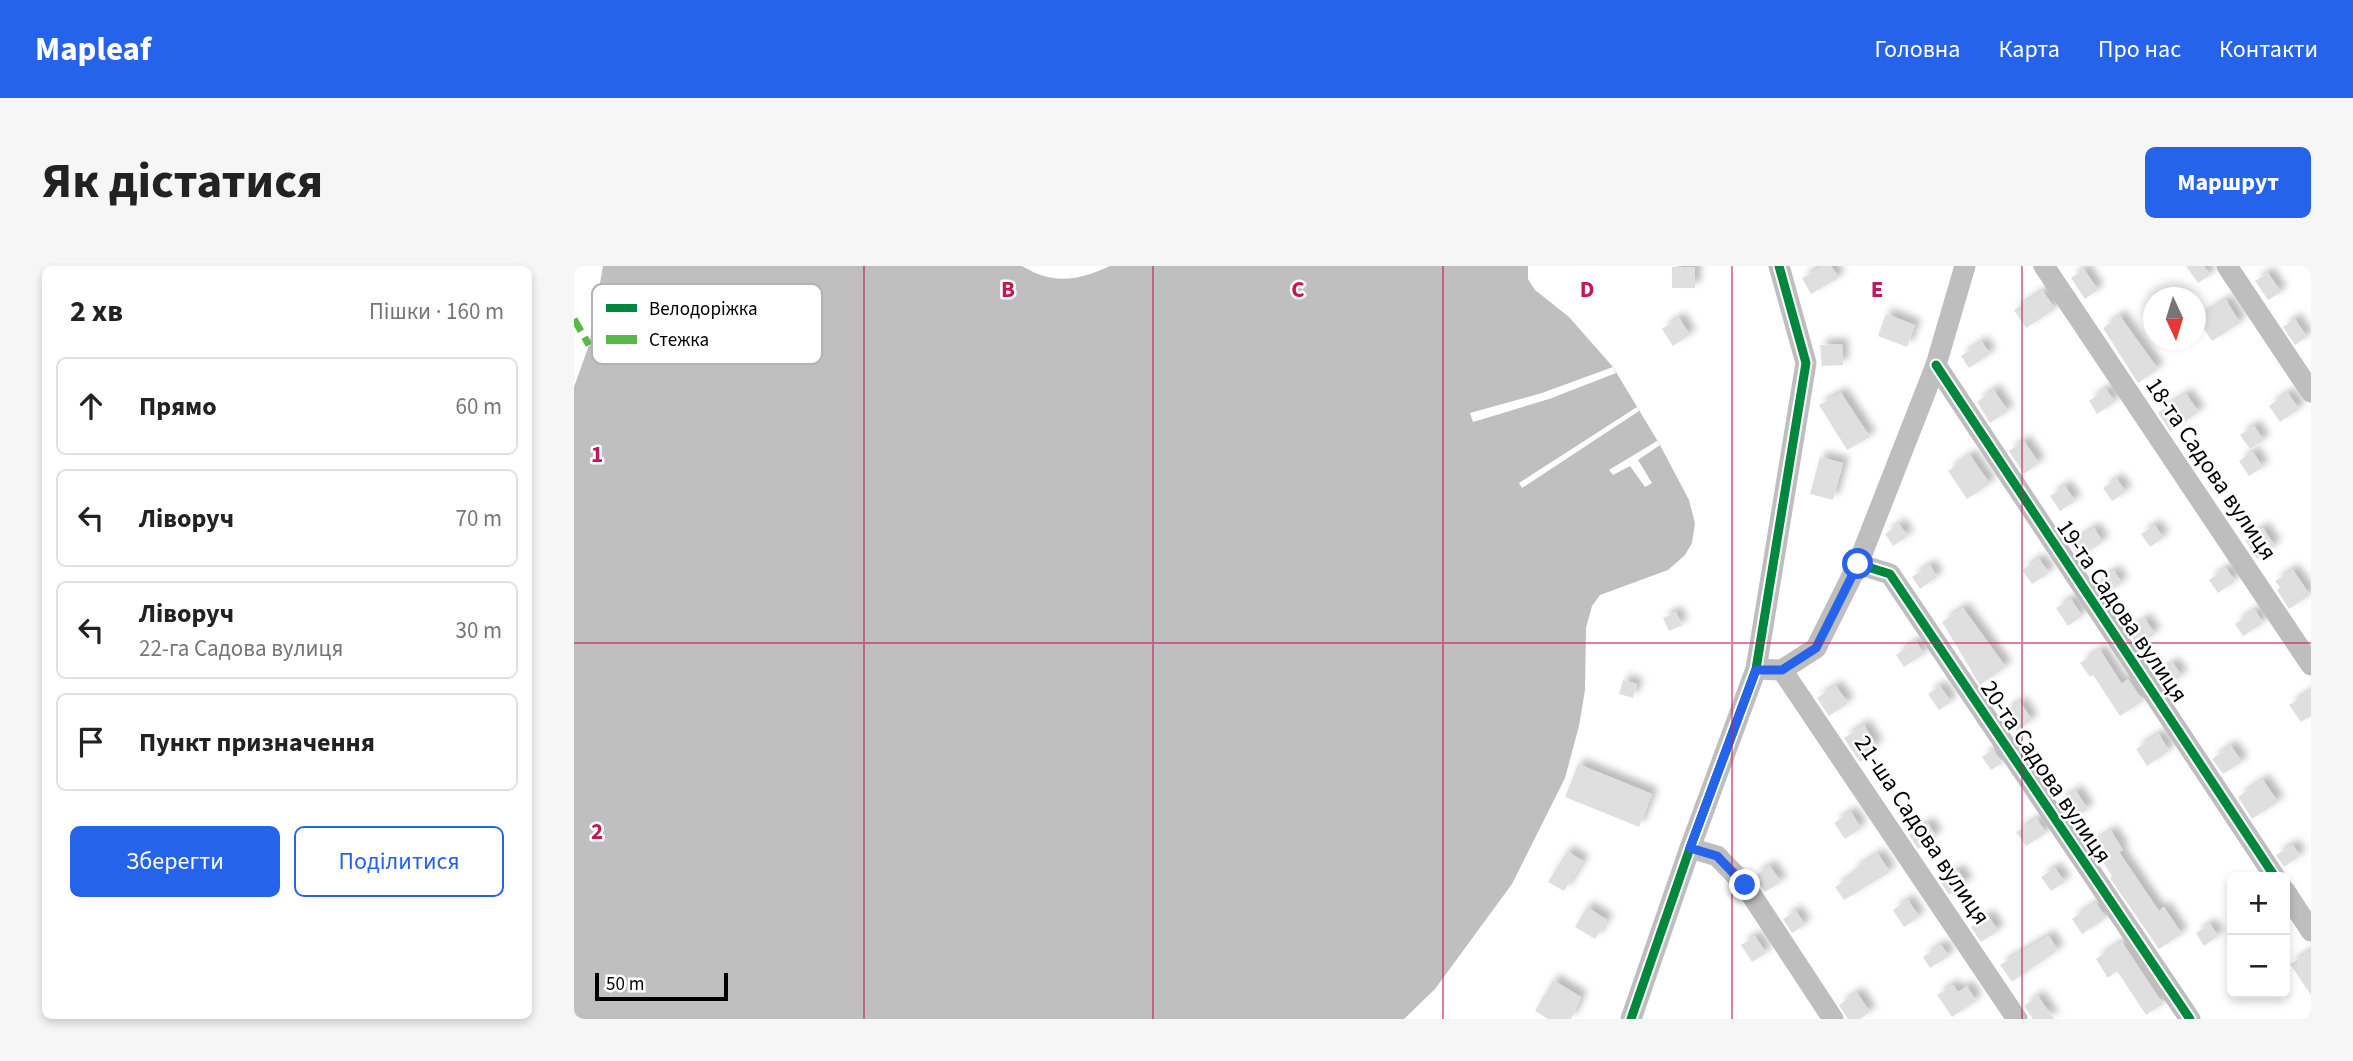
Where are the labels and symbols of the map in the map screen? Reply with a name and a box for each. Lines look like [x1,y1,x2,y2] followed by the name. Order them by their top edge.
[1001,273,1015,306] text: B
[1291,273,1305,306] text: C
[1580,273,1594,306] text: D
[1871,273,1883,306] text: E
[592,284,822,364] legend
[2143,287,2206,350] north arrow
[649,296,758,323] text: Велодоріжка
[649,327,709,354] text: Стежка
[2137,371,2285,567] street label: 18-та Садова вулиця
[591,438,603,471] text: 1
[2048,513,2196,709] street label: 19-та Садова вулиця
[1842,548,1873,579] route start
[1972,674,2120,870] street label: 20-та Садова вулиця
[1845,728,1999,932] street label: 21-ша Садова вулиця
[591,815,603,848] text: 2
[1729,869,1760,900] route end
[595,970,728,1002] scale bar

